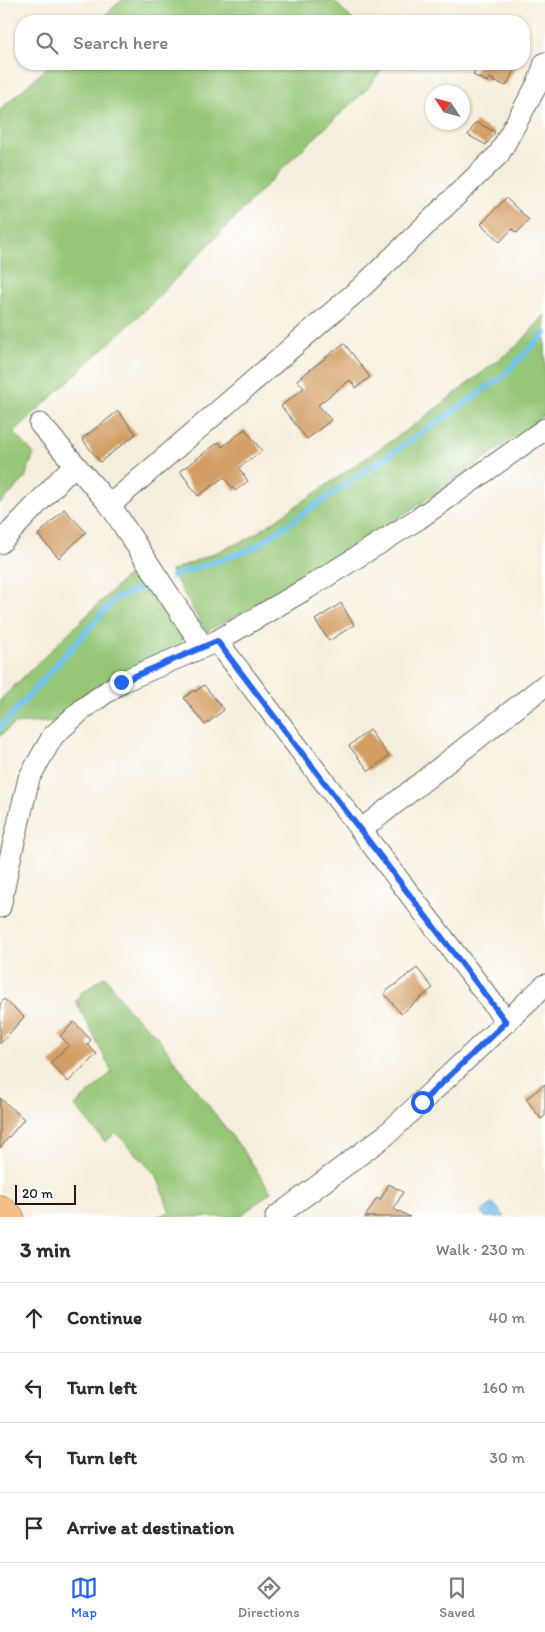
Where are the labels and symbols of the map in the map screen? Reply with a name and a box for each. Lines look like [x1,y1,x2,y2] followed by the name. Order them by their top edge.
[425,85,470,130] north arrow
[110,671,133,694] route end
[411,1091,434,1114] route start
[15,1182,76,1205] scale bar

